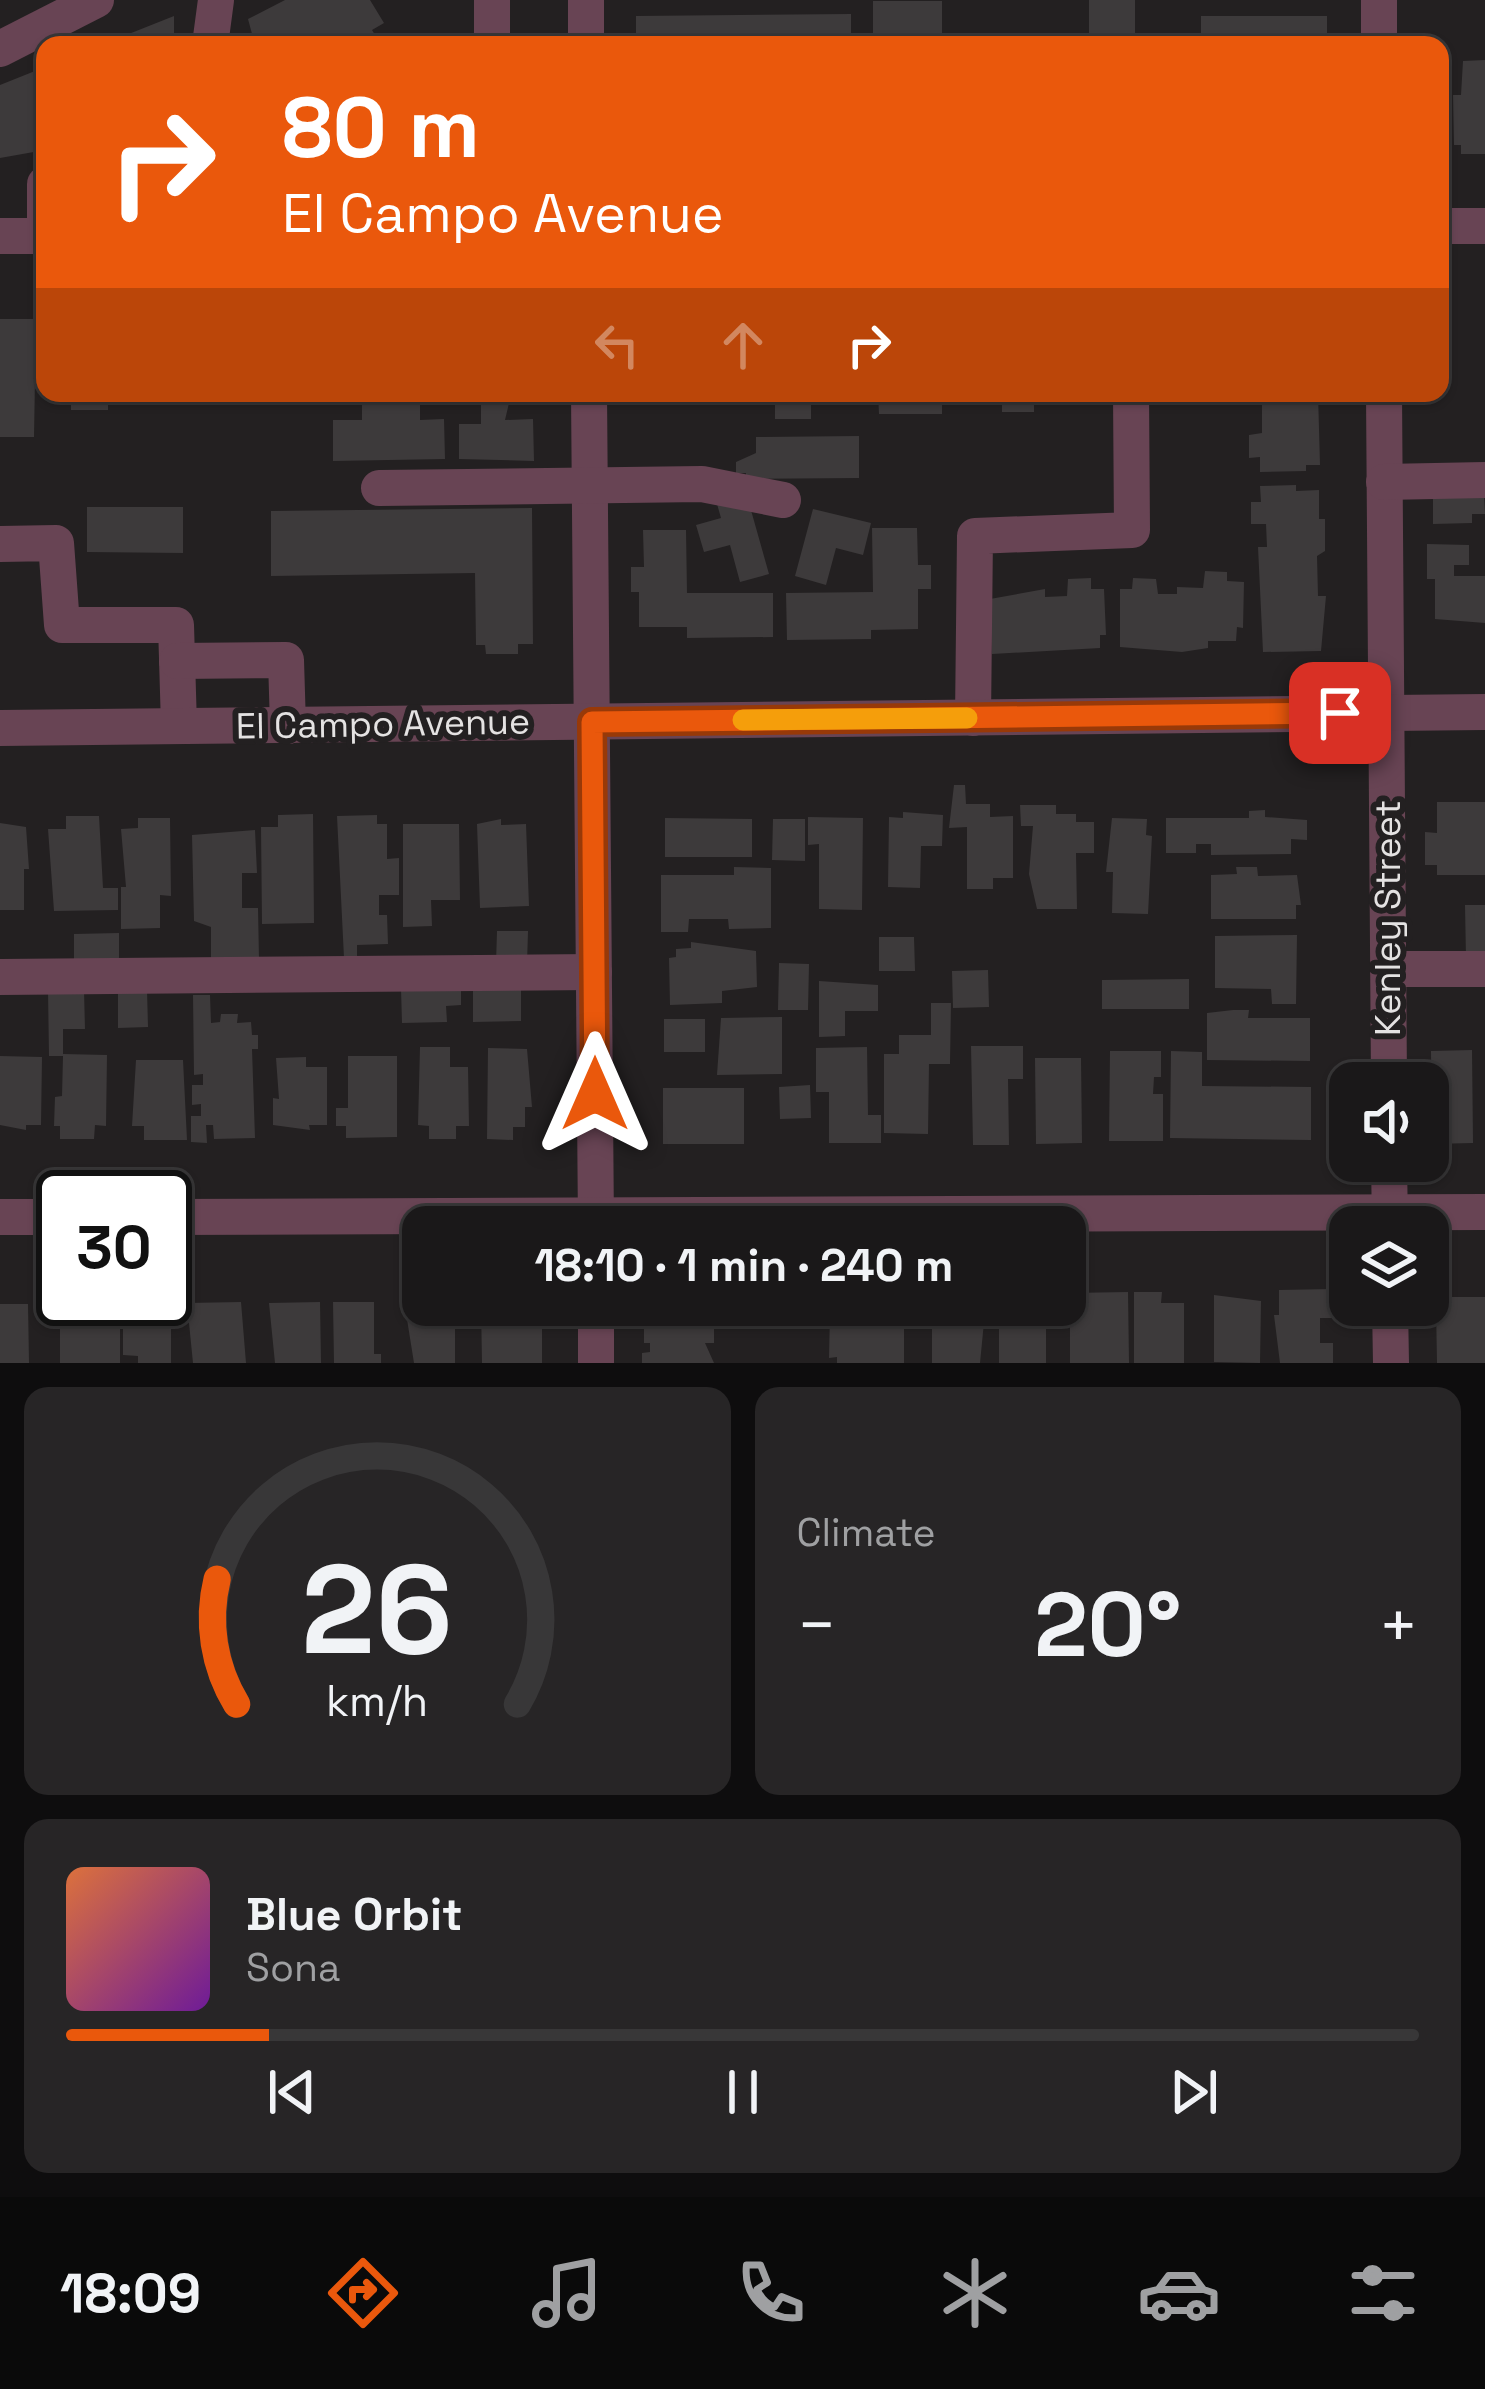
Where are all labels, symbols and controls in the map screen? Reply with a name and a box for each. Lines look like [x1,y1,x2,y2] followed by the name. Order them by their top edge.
[282,74,480,182] text: 80 m
[84,84,240,240] icon: right
[282,179,724,248] text: El Campo Avenue
[584,312,650,378] icon: left
[710,312,776,378] icon: ahead
[836,312,902,378] icon: right
[1289,662,1391,764] pin
[1307,680,1373,746] icon: arrive
[235,698,531,750] street label: El Campo Avenue
[1365,800,1411,1036] street label: Kenley Street
[532,1031,658,1157] position arrow
[1329,1062,1449,1326] map controls
[1329,1062,1449,1182] button: sound
[36,1170,192,1326] speed limit sign: 30
[1329,1206,1449,1326] button: layers
[534,1237,954,1294] text: 18:10 · 1 min · 240 m
[797,1508,936,1557] text: Climate
[302,1530,453,1689] text: 26
[1034,1567,1181,1682] text: 20°
[797,1583,837,1667] text: −
[1378,1583,1419,1667] text: +
[326,1674,428,1729] text: km/h
[246,1886,462,1943] text: Blue Orbit
[246,1943,340,1992] text: Sona
[259,2059,325,2125] icon: previous
[710,2059,776,2125] icon: pause
[1161,2059,1227,2125] icon: next
[321,2251,405,2335] icon: directions
[525,2251,609,2335] icon: music
[729,2251,813,2335] icon: phone
[933,2251,1017,2335] icon: climate
[1137,2251,1221,2335] icon: car
[1341,2251,1425,2335] icon: filters
[60,2259,201,2328] text: 18:09

